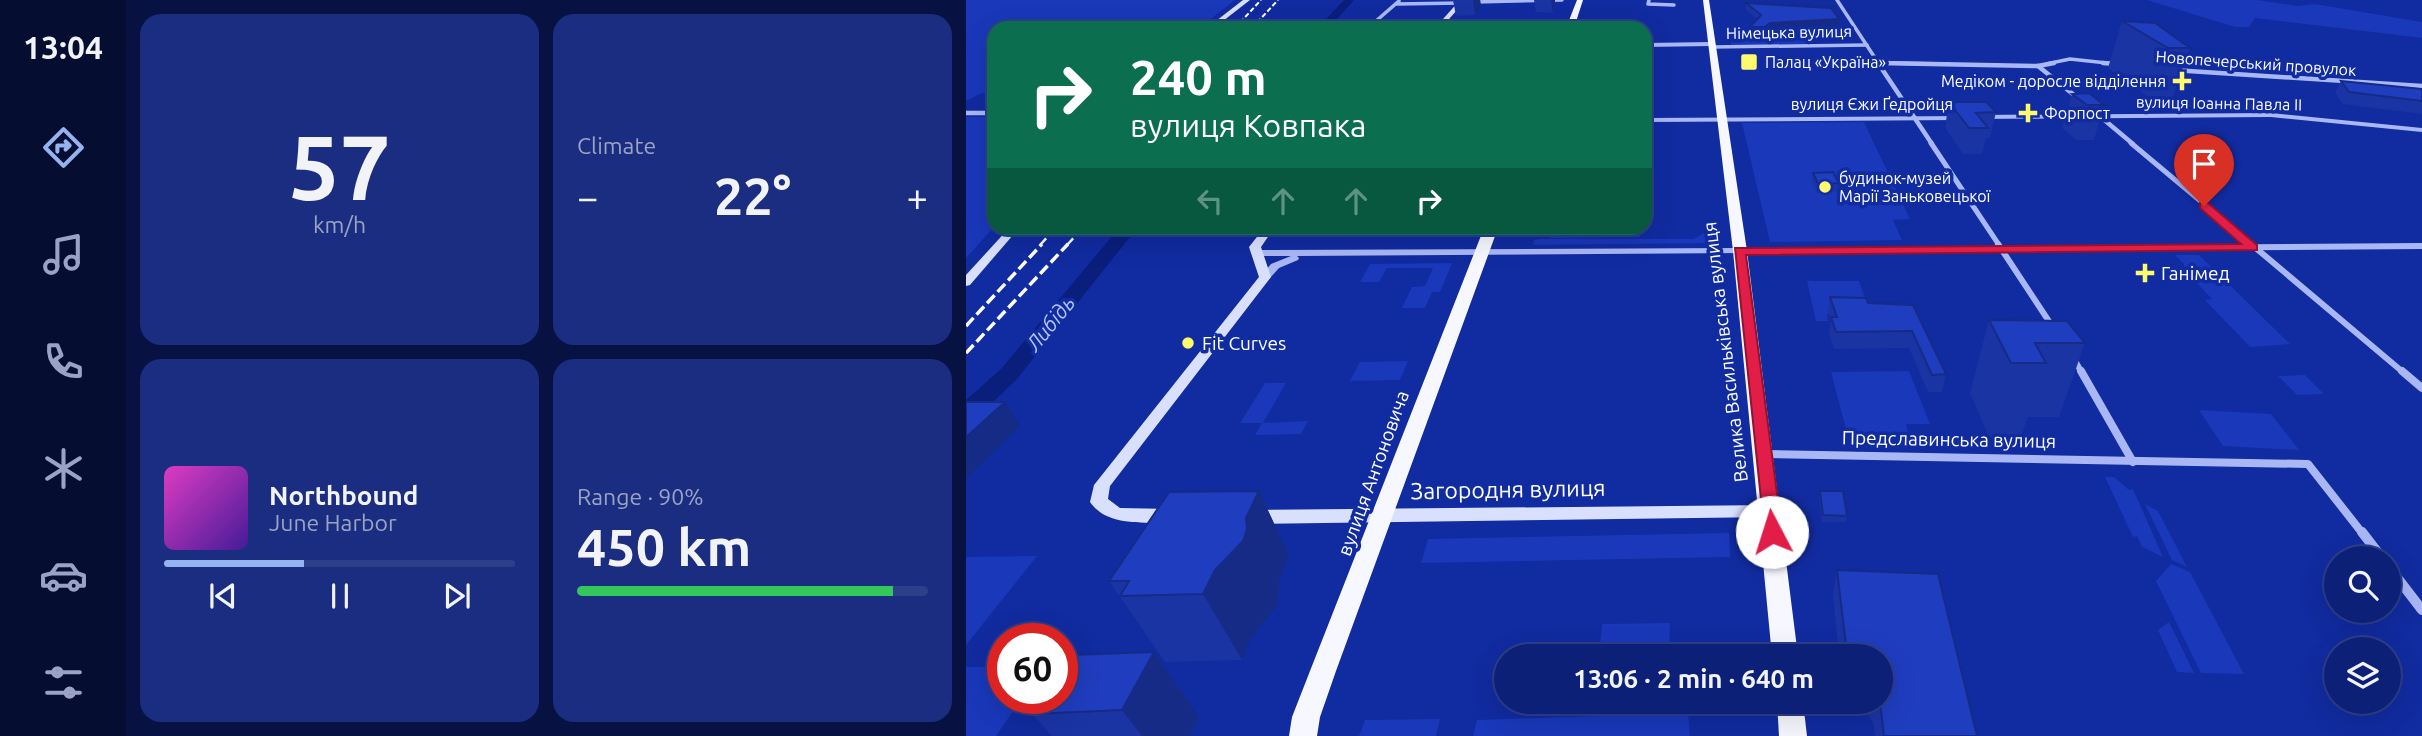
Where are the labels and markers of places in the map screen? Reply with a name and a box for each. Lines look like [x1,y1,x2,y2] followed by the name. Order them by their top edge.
[1739,52,1759,72] marker: Палац «Україна»
[1765,53,1886,71] place label: Палац «Україна»
[2172,71,2192,91] marker: Медіком - доросле відділення
[1941,72,2166,90] place label: Медіком - доросле відділення
[2018,103,2038,123] marker: Форпост
[2044,104,2110,122] place label: Форпост
[2174,134,2234,206] pin
[1839,169,1992,205] place label: будинок-музей Марії Заньковецької
[1817,179,1833,195] marker: будинок-музей Марії Заньковецької
[2161,262,2230,284] place label: Ганімед
[2135,263,2155,283] marker: Ганімед
[1202,332,1286,354] place label: Fit Curves
[1180,335,1196,351] marker: Fit Curves

